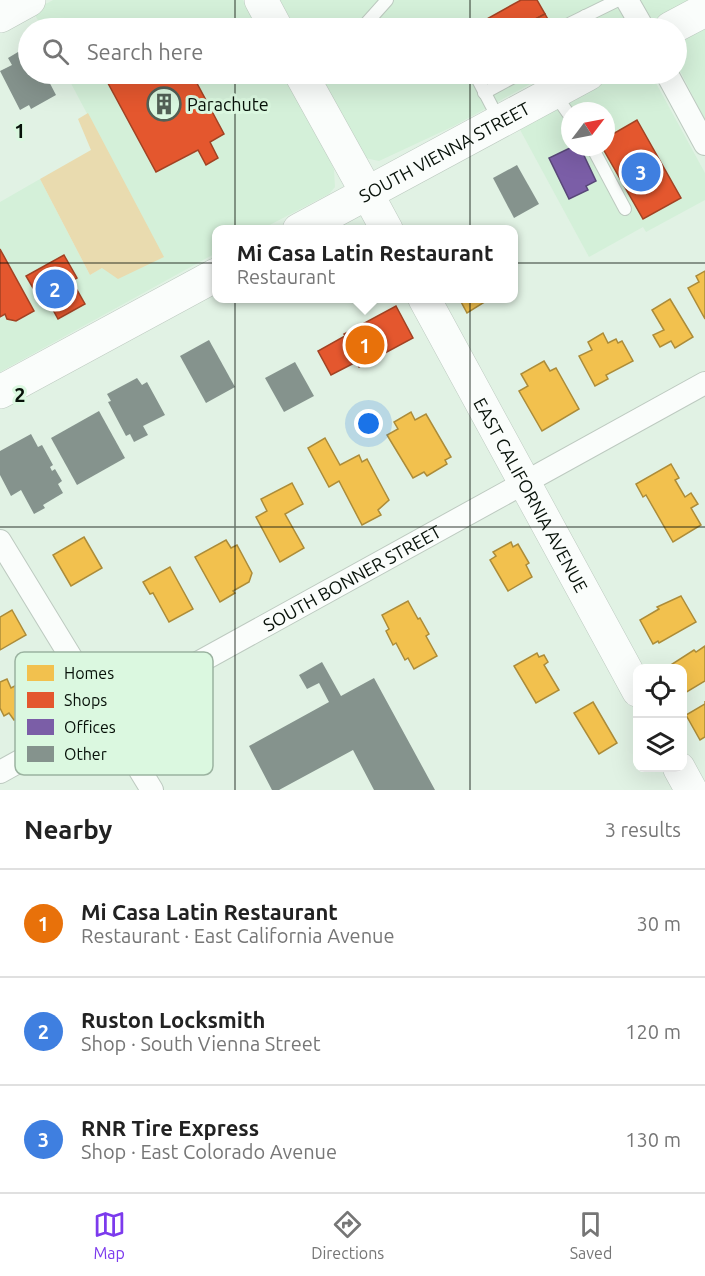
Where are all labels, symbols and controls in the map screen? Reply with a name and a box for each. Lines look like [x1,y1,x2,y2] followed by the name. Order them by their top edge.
[18,18,687,84] search box
[39,35,72,68] icon: search
[87,39,203,64] text: Search here
[146,86,182,122] building icon: Parachute
[187,94,269,114] place label: Parachute
[355,97,533,206] street label: SOUTH VIENNA STREET
[561,102,615,156] north arrow
[14,119,26,142] text: 1
[622,150,660,195] pin: 3
[212,225,518,303] popup
[237,240,493,265] text: Mi Casa Latin Restaurant
[237,265,335,288] text: Restaurant
[36,266,74,312] pin: 2
[346,322,385,368] pin: 1
[14,383,26,406] text: 2
[470,394,592,595] street label: EAST CALIFORNIA AVENUE
[354,409,383,438] your location
[260,521,444,635] street label: SOUTH BONNER STREET
[15,652,213,775] legend
[64,664,114,682] text: Homes
[633,664,687,772] map controls
[633,664,687,718] button: locate
[64,691,107,709] text: Shops
[64,718,116,736] text: Offices
[633,718,687,772] button: layers
[64,745,107,763] text: Other
[24,815,112,844] text: Nearby
[605,818,681,841] text: 3 results
[81,899,338,924] text: Mi Casa Latin Restaurant
[38,912,49,935] text: 1
[637,912,681,935] text: 30 m
[81,924,395,947] text: Restaurant · East California Avenue
[81,1007,265,1032] text: Ruston Locksmith
[38,1020,49,1043] text: 2
[625,1020,681,1043] text: 120 m
[81,1032,321,1055] text: Shop · South Vienna Street
[81,1115,259,1140] text: RNR Tire Express
[38,1128,49,1151] text: 3
[625,1128,681,1151] text: 130 m
[81,1140,337,1163] text: Shop · East Colorado Avenue
[93,1208,126,1262] tab: Map
[311,1208,384,1262] tab: Directions
[570,1208,612,1262] tab: Saved

